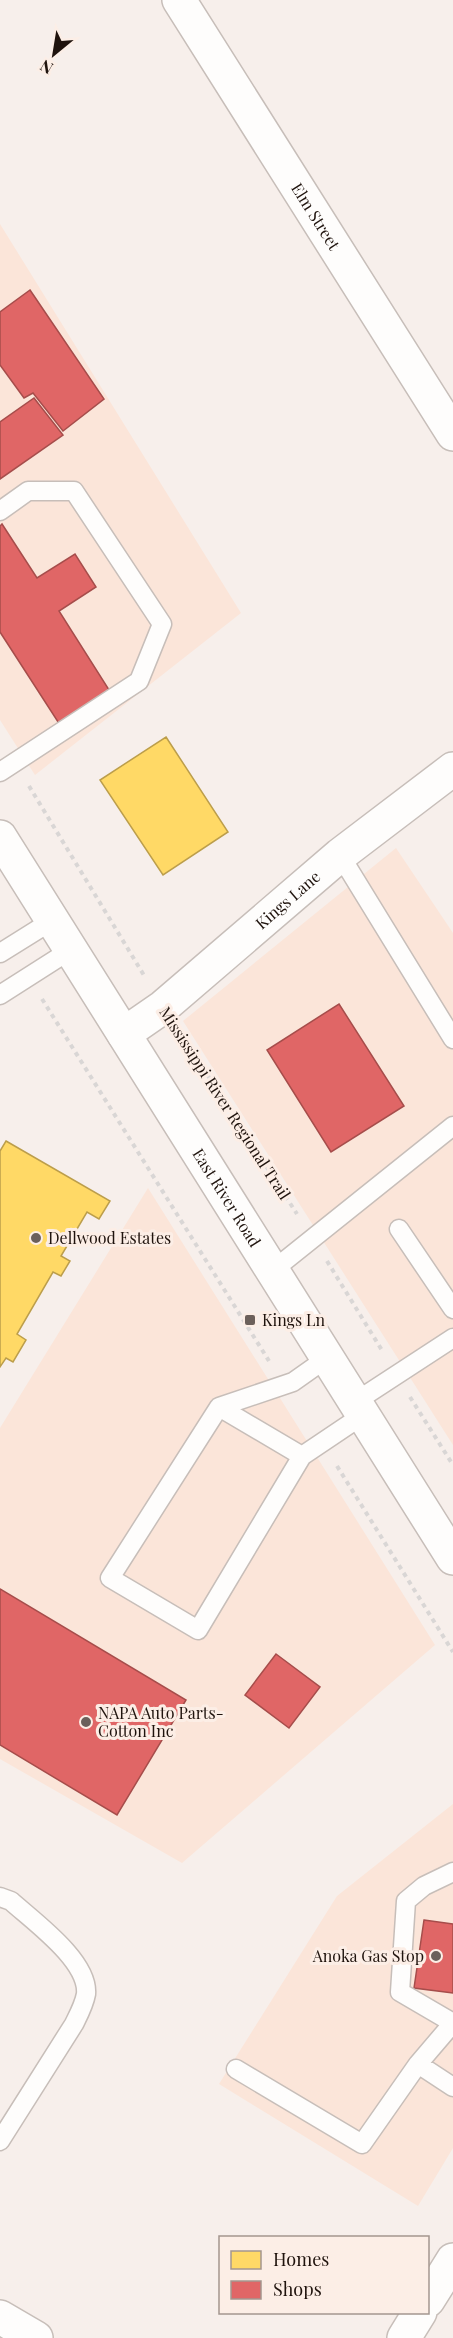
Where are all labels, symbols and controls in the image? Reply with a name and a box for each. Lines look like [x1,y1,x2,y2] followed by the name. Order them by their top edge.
[24,24,84,84] north arrow
[36,55,57,79] text: N
[287,179,345,254] street label: Elm Street
[251,866,324,933] street label: Kings Lane
[155,1002,296,1203] street label: Mississippi River Regional Trail
[188,1144,266,1251] street label: East River Road
[48,1227,171,1248] place label: Dellwood Estates
[29,1231,43,1245] marker: Dellwood Estates
[262,1309,325,1330] place label: Kings Ln
[243,1313,257,1327] marker: Kings Ln
[98,1702,224,1741] place label: NAPA Auto Parts- Cotton Inc
[79,1715,93,1729] marker: NAPA Auto Parts- Cotton Inc
[312,1945,424,1966] place label: Anoka Gas Stop
[429,1949,443,1963] marker: Anoka Gas Stop
[219,2236,429,2314] legend
[273,2247,329,2271] text: Homes
[273,2277,322,2301] text: Shops

